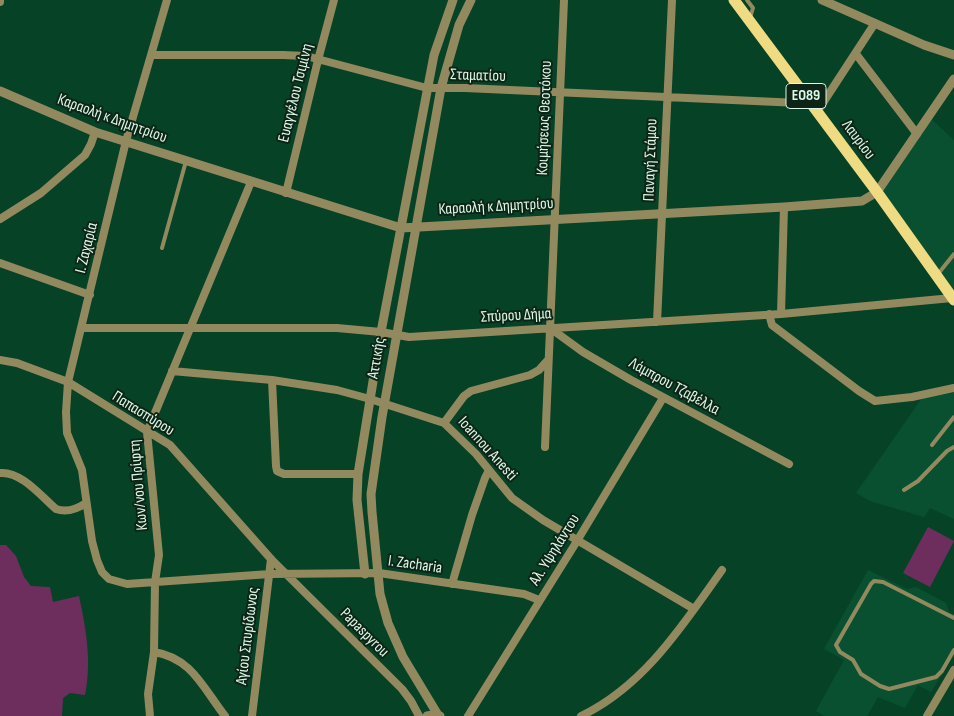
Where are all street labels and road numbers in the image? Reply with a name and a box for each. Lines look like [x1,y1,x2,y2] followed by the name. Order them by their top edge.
[274,42,318,144] street label: Ευαγγέλου Τσιμίνη
[533,60,557,176] street label: Κοιμήσεως Θεοτόκου
[450,65,506,87] street label: Σταματίου
[786,84,826,108] road number: ΕΟ89
[55,90,169,148] street label: Καραολή κ Δημητρίου
[837,117,879,163] street label: Λαυρίου
[640,118,662,202] street label: Παναγή Στάμου
[438,194,554,220] street label: Καραολή κ Δημητρίου
[71,221,103,275] street label: Ι. Ζαχαρία
[480,305,552,327] street label: Σπύρου Δήμα
[364,336,390,380] street label: Αττικής
[625,354,723,420] street label: Λάμπρου Τζαβέλλα
[108,387,178,441] street label: Παπασπύρου
[453,413,521,485] street label: Ioannou Anesti
[125,439,153,531] street label: Κων/νου Πρίφτη
[526,511,584,589] street label: Αλ. Υψηλάντου
[387,552,443,578] street label: I. Zacharia
[232,586,264,686] street label: Αγίου Σπυρίδωνος
[335,604,393,662] street label: Papaspyrou

